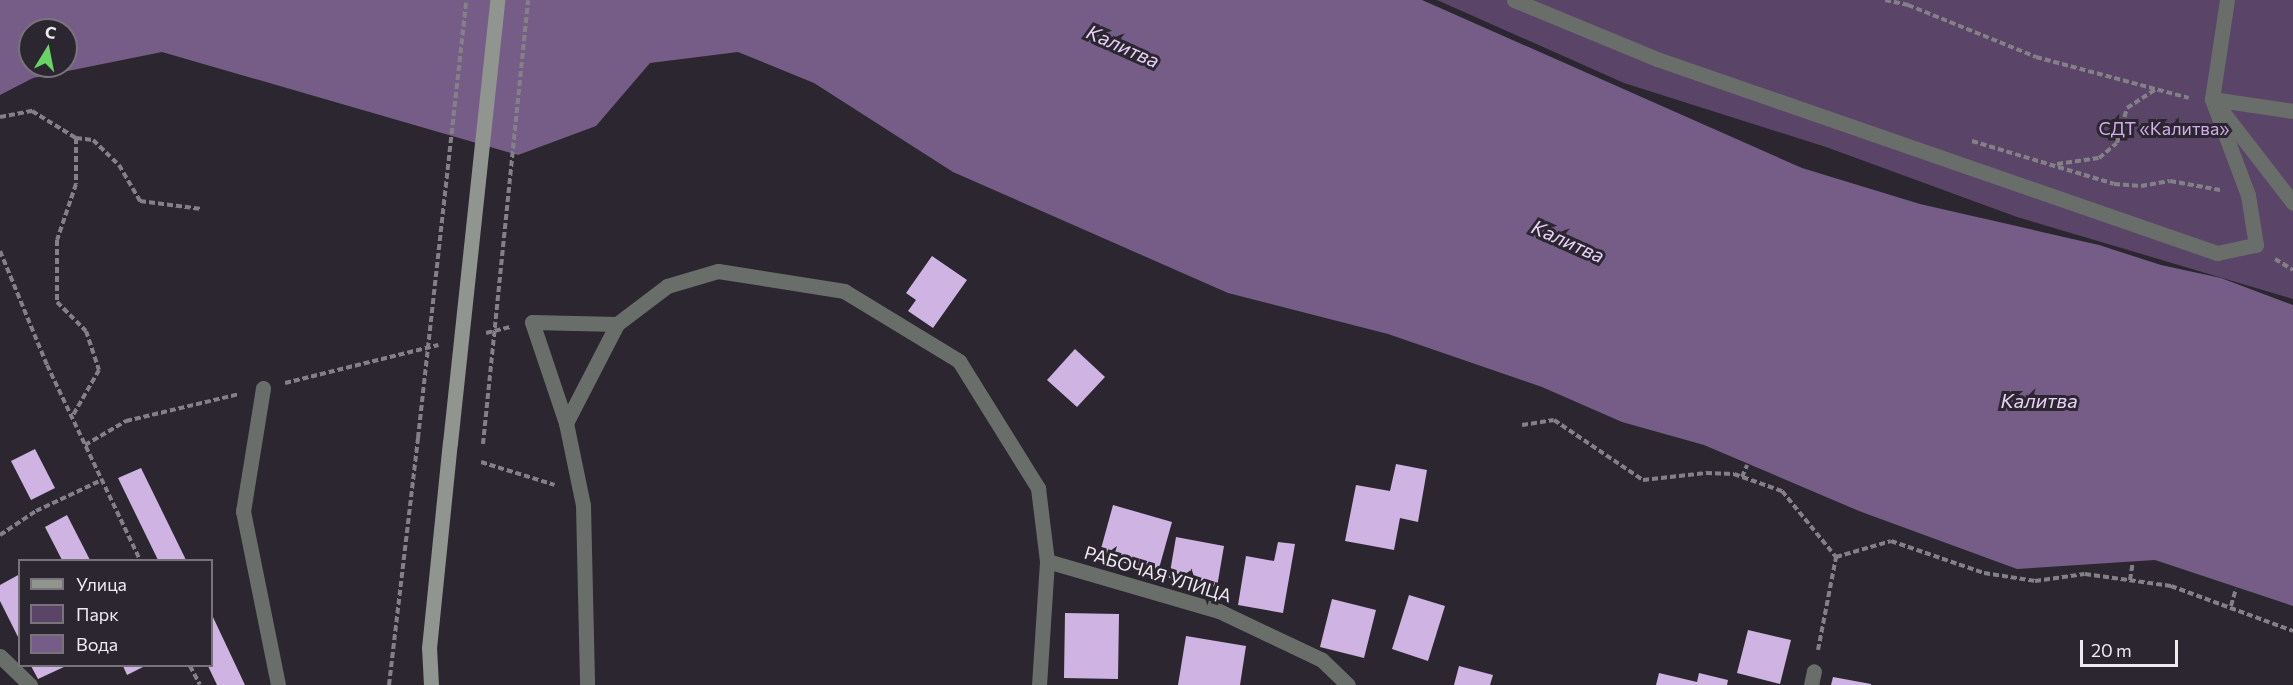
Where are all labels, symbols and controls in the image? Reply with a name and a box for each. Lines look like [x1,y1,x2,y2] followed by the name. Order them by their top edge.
[18,18,78,78] north arrow
[1083,19,1163,73] water label: Калитва
[44,21,58,42] text: С
[2099,117,2229,139] park label: СДТ «Калитва»
[1528,214,1608,268] water label: Калитва
[2000,388,2078,412] water label: Калитва
[1082,541,1234,607] street label: РАБОЧАЯ УЛИЦА
[18,559,213,667] legend
[76,573,127,595] text: Улица
[76,603,119,625] text: Парк
[2083,628,2180,666] scale bar
[76,633,118,655] text: Вода
[2091,639,2132,661] text: 20 m

